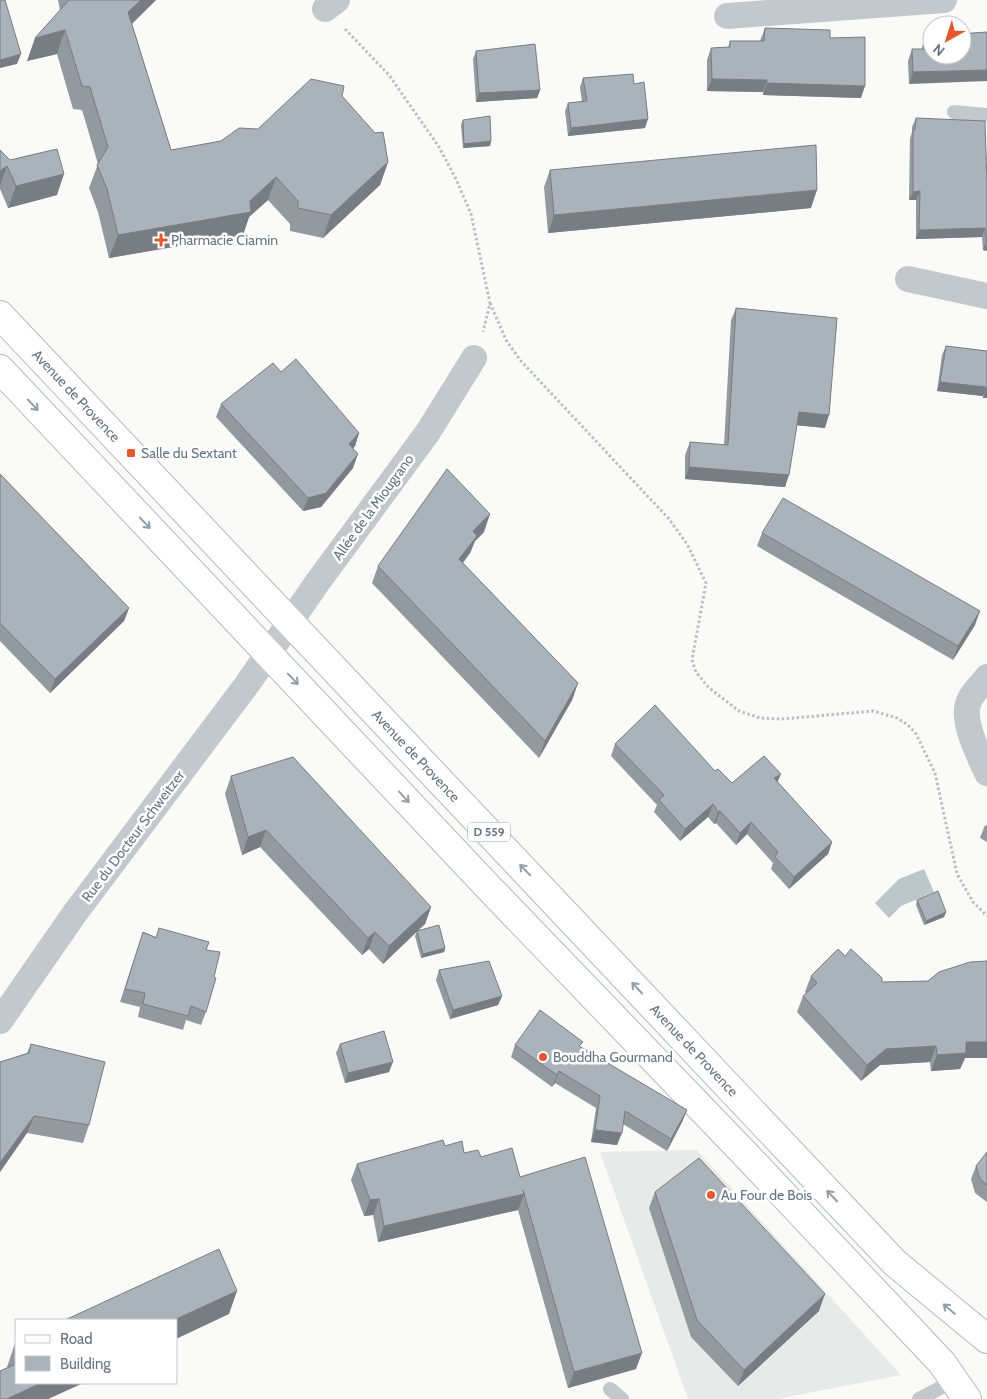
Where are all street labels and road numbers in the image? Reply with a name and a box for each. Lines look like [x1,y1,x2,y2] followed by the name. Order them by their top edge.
[28,346,124,446] street label: Avenue de Provence
[329,450,418,563] street label: Allée de la Miougrano
[368,706,464,806] street label: Avenue de Provence
[78,766,189,905] street label: Rue du Docteur Schweitzer
[468,822,510,842] road number: D 559
[646,1000,742,1100] street label: Avenue de Provence

